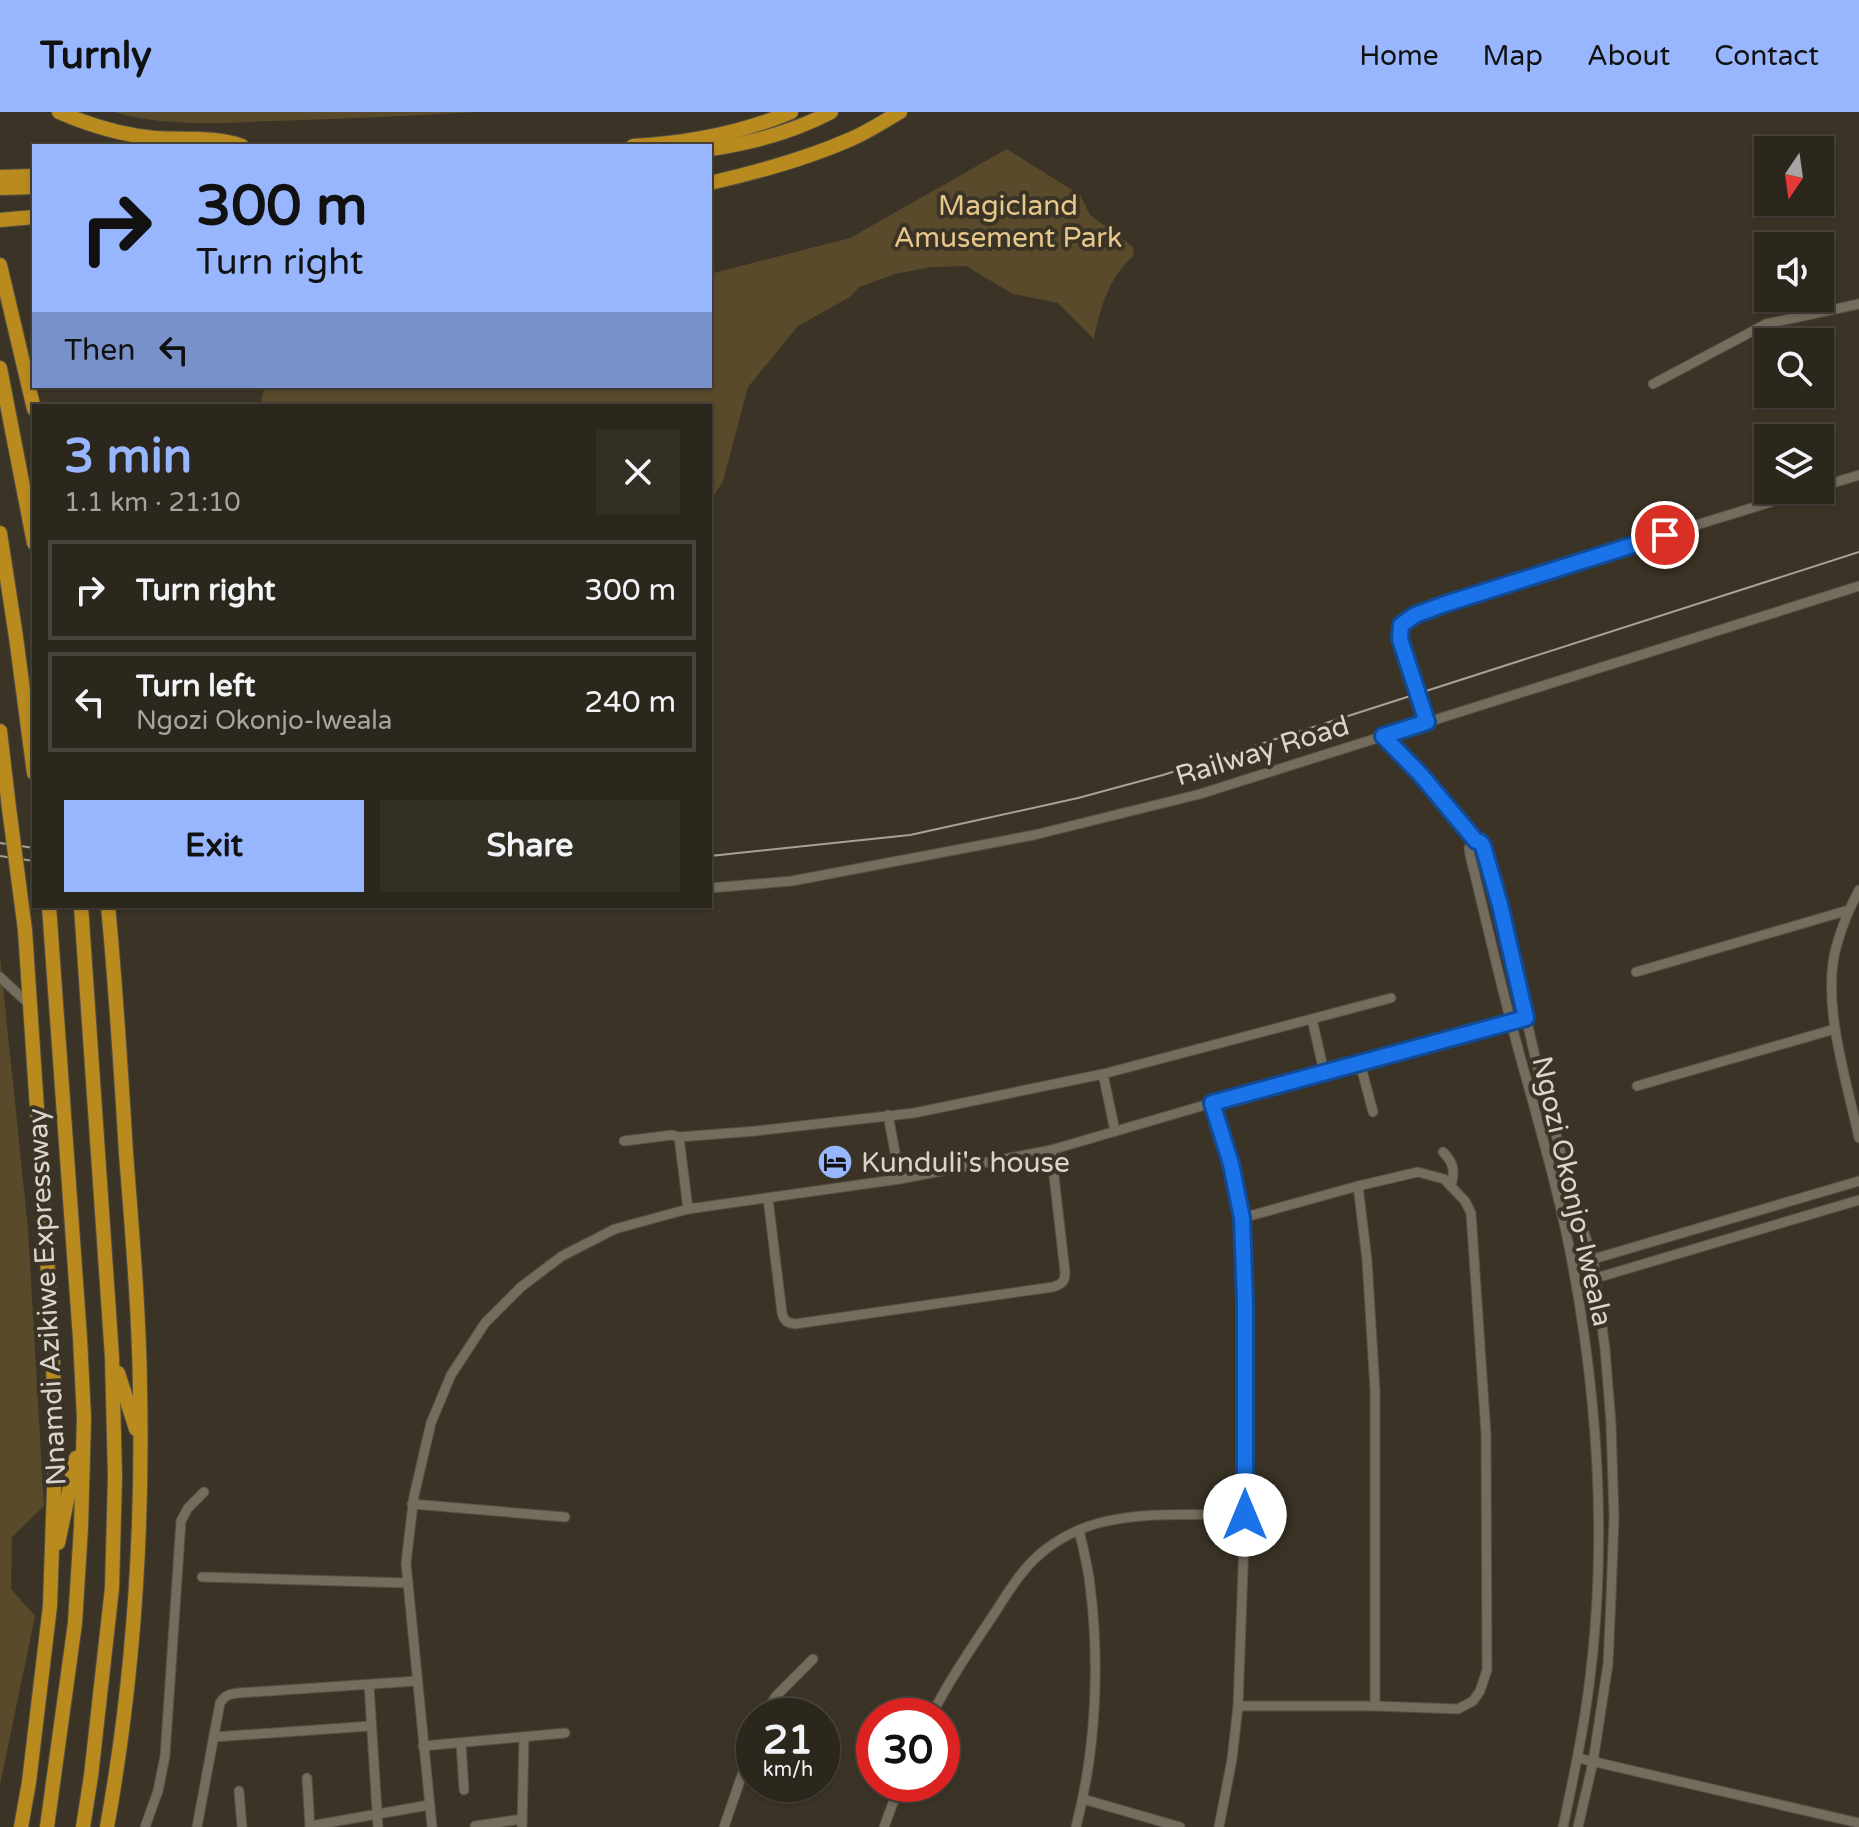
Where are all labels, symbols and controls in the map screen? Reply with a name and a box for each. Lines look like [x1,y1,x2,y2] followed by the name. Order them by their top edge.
[40,33,152,79] text: Turnly
[1359,39,1439,73] text: Home
[1483,39,1543,73] text: Map
[1587,39,1670,73] text: About
[1714,39,1819,73] text: Contact
[1754,136,1834,216] north arrow
[1754,136,1834,504] map controls
[196,173,367,240] text: 300 m
[64,176,168,280] icon: right
[894,189,1122,255] park label: Magicland Amusement Park
[1754,232,1834,312] button: sound
[196,241,363,284] text: Turn right
[152,328,196,372] icon: left
[1754,328,1834,408] button: search
[64,332,136,369] text: Then
[1754,424,1834,504] button: layers
[64,428,192,486] text: 3 min
[596,430,680,514] button: close
[64,487,241,518] text: 1.1 km · 21:10
[1631,501,1699,569] pin
[1643,513,1687,557] icon: arrive
[68,568,112,612] icon: right
[136,572,276,609] text: Turn right
[584,572,676,609] text: 300 m
[136,668,255,705] text: Turn left
[68,680,112,724] icon: left
[584,684,676,721] text: 240 m
[136,705,392,736] text: Ngozi Okonjo-Iweala
[1171,708,1353,793] street label: Railway Road
[64,800,364,892] button: Exit
[380,800,680,892] button: Share
[1524,1053,1620,1330] street label: Ngozi Okonjo-Iweala
[20,1107,74,1487] street label: Nnamdi Azikiwe Expressway
[816,1143,854,1181] hotel icon: Kunduli's house
[861,1146,1070,1180] place label: Kunduli's house
[1203,1473,1287,1557] position arrow
[856,1698,960,1802] speed limit sign: 30
[763,1716,813,1764] text: 21
[763,1758,813,1782] text: km/h

